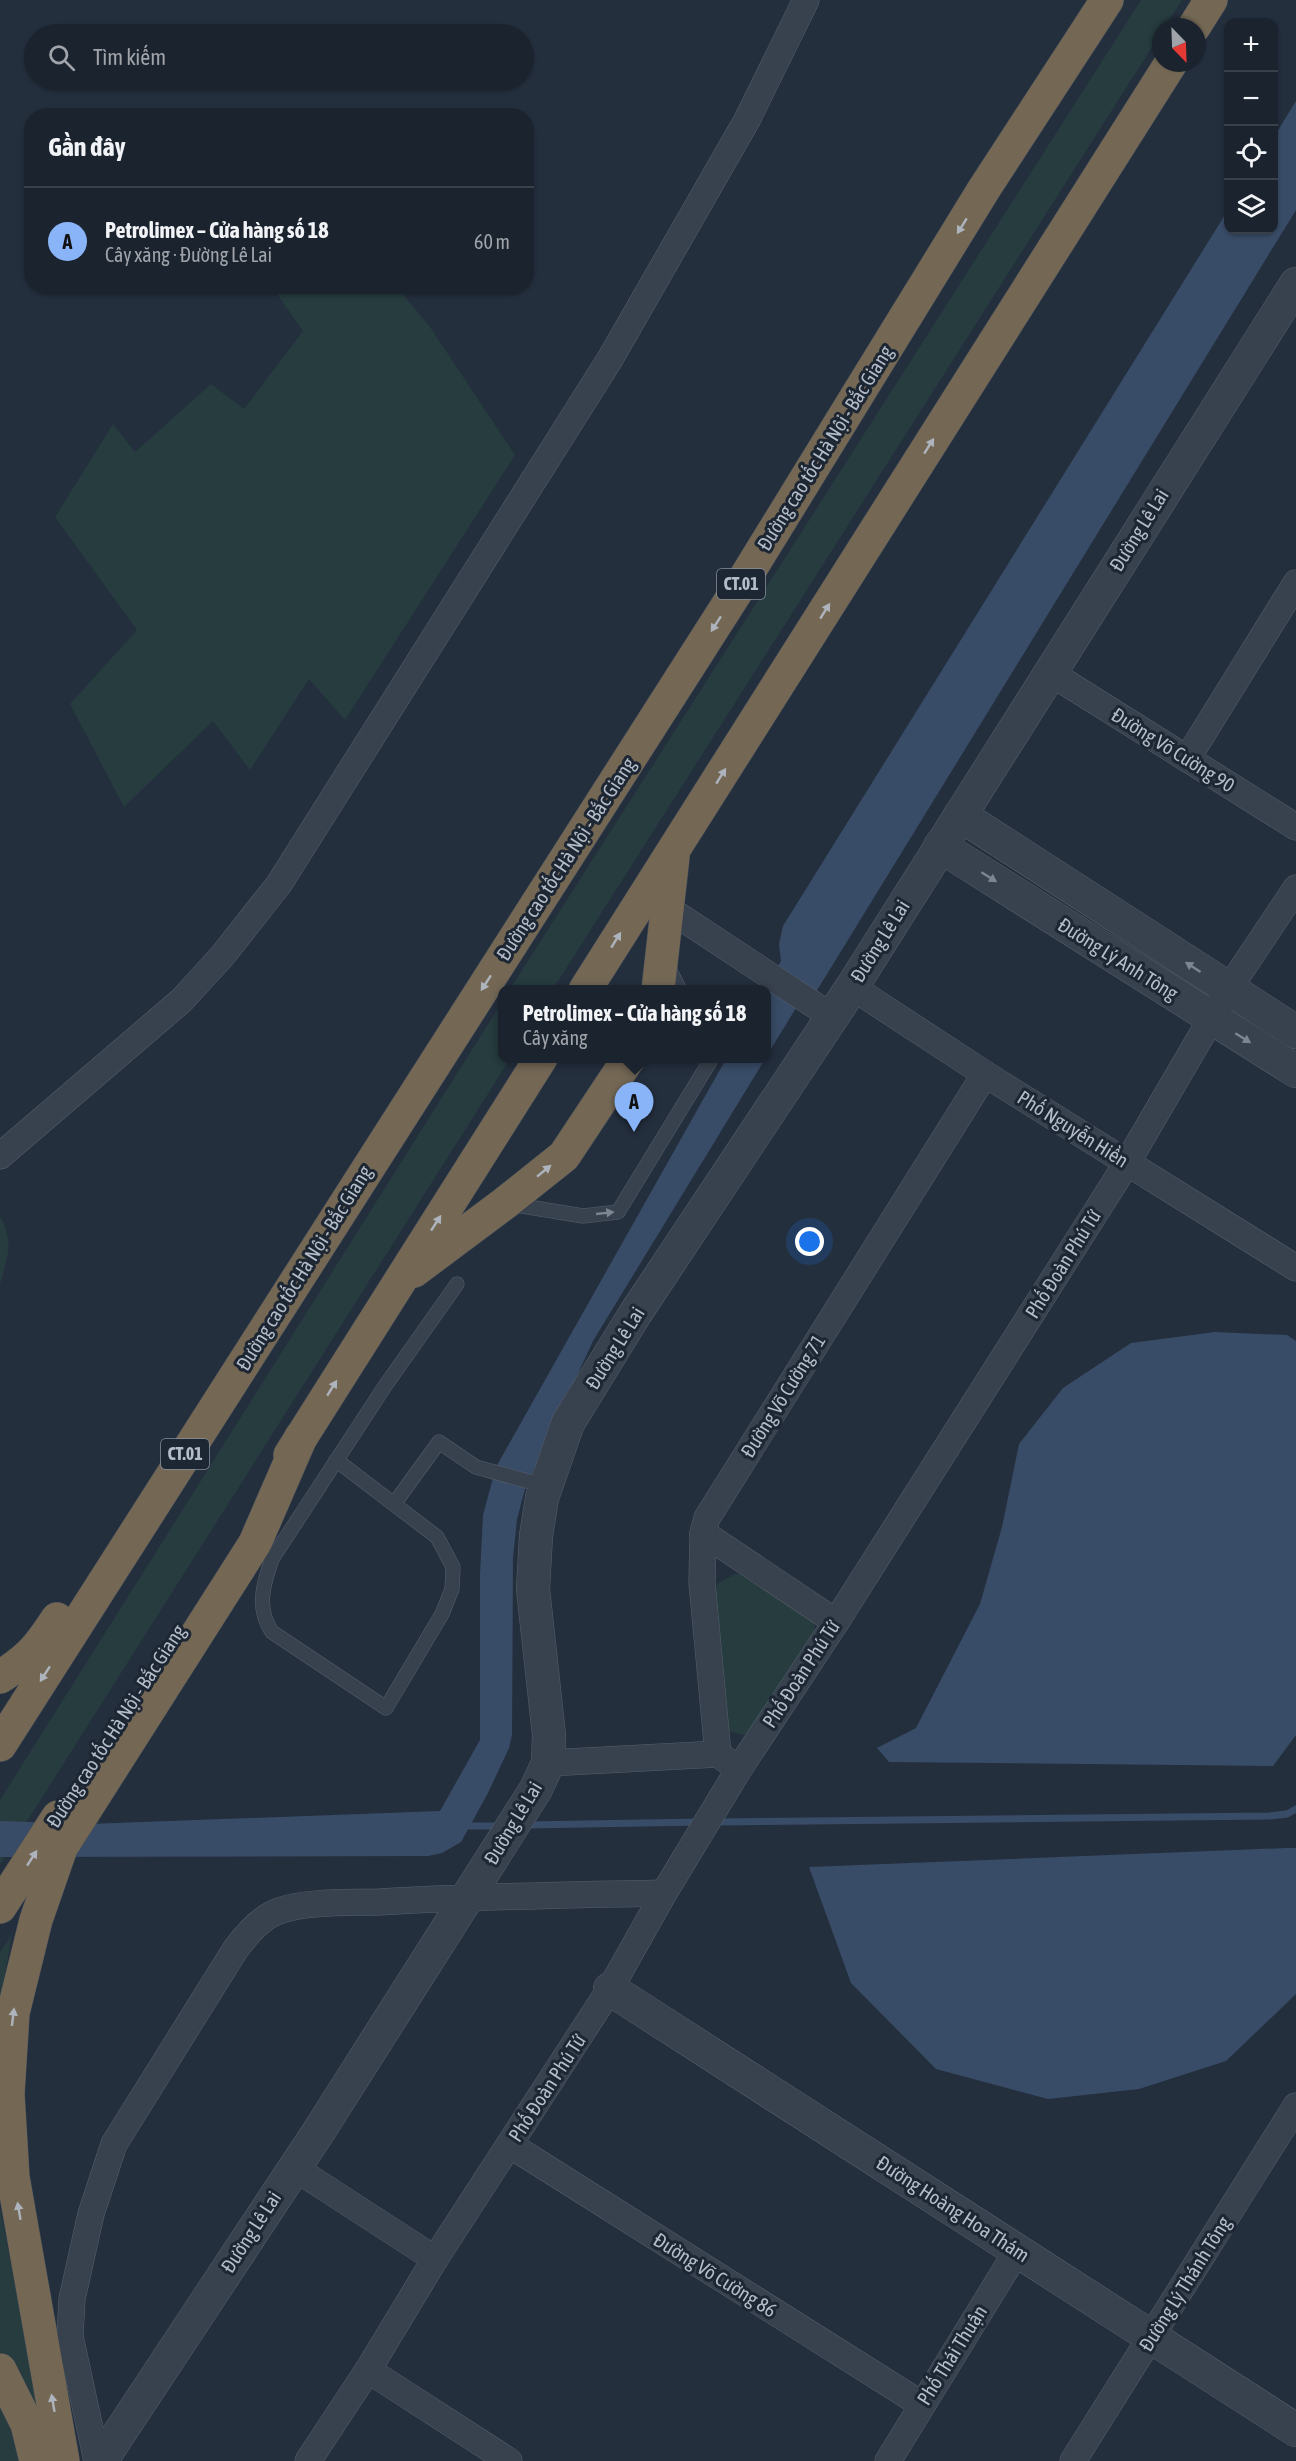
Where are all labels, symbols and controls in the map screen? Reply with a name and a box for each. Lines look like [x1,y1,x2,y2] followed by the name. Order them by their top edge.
[1152,18,1206,72] north arrow
[1224,18,1278,234] map controls
[1224,18,1278,72] button: +
[24,24,534,90] search box
[45,41,78,74] icon: search
[93,44,166,70] text: Tìm kiếm
[1224,72,1278,126] button: −
[1224,126,1278,180] button: locate
[48,132,125,162] text: Gần đây
[1224,180,1278,234] button: layers
[105,217,329,243] text: Petrolimex – Cửa hàng số 18
[956,218,967,234] one-way arrow
[63,230,72,253] text: A
[474,230,510,253] text: 60 m
[105,243,272,266] text: Cây xăng · Đường Lê Lai
[752,341,897,554] street label: Đường cao tốc Hà Nội - Bắc Giang
[924,438,935,454] one-way arrow
[1104,484,1173,575] street label: Đường Lê Lai
[717,569,765,599] road number: CT.01
[820,603,831,619] one-way arrow
[710,616,721,632] one-way arrow
[1108,703,1239,797] street label: Đường Võ Cường 90
[491,753,640,964] street label: Đường cao tốc Hà Nội - Bắc Giang
[715,767,726,784] one-way arrow
[981,872,997,883] one-way arrow
[845,895,914,986] street label: Đường Lê Lai
[1054,913,1183,1005] street label: Đường Lý Anh Tông
[611,932,622,948] one-way arrow
[1185,962,1202,973] one-way arrow
[481,975,492,991] one-way arrow
[498,985,771,1063] popup
[523,1000,746,1026] text: Petrolimex – Cửa hàng số 18
[523,1026,588,1049] text: Cây xăng
[1235,1032,1251,1043] one-way arrow
[614,1082,654,1132] pin: A
[1014,1085,1133,1172] street label: Phố Nguyễn Hiền
[231,1161,376,1374] street label: Đường cao tốc Hà Nội - Bắc Giang
[536,1165,552,1178] one-way arrow
[1020,1205,1105,1322] street label: Phố Đoàn Phú Tứ
[595,1208,614,1218] one-way arrow
[431,1215,442,1231] one-way arrow
[795,1227,824,1256] your location
[580,1302,649,1393] street label: Đường Lê Lai
[736,1330,830,1461] street label: Đường Võ Cường 71
[326,1380,337,1396] one-way arrow
[161,1439,209,1469] road number: CT.01
[757,1615,844,1732] street label: Phố Đoàn Phú Tứ
[41,1620,190,1831] street label: Đường cao tốc Hà Nội - Bắc Giang
[40,1666,51,1682] one-way arrow
[479,1777,546,1868] street label: Đường Lê Lai
[26,1849,37,1866] one-way arrow
[9,2008,18,2027] one-way arrow
[503,2029,590,2146] street label: Phố Đoàn Phú Tứ
[873,2151,1034,2267] street label: Đường Hoàng Hoa Thám
[216,2187,285,2277] street label: Đường Lê Lai
[15,2202,24,2221] one-way arrow
[1134,2212,1235,2355] street label: Đường Lý Thánh Tông
[650,2228,781,2322] street label: Đường Võ Cường 86
[912,2301,991,2409] street label: Phố Thái Thuận
[48,2394,57,2413] one-way arrow

